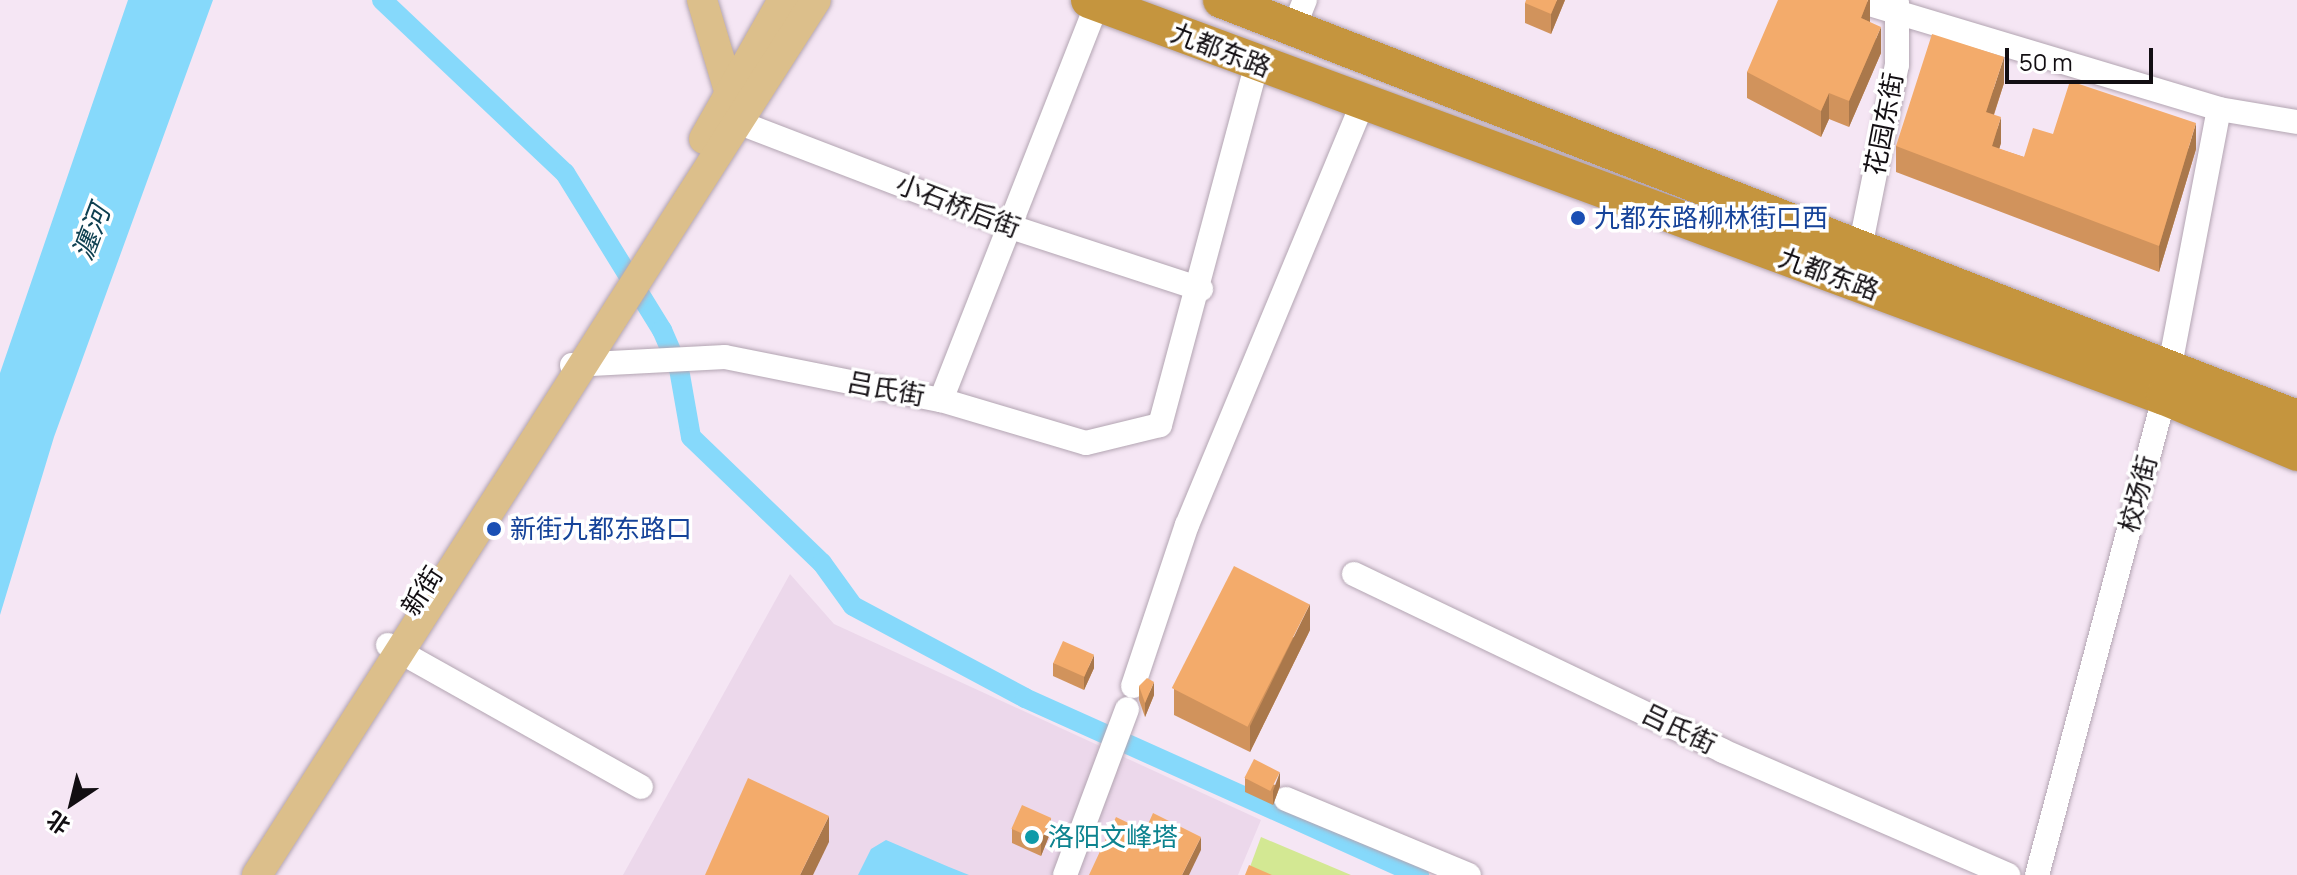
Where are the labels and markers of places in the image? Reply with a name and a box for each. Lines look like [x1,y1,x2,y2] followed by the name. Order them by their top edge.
[1594,202,1828,234] place label: 九都东路柳林街口西
[1569,209,1587,227] marker: 九都东路柳林街口西
[510,513,692,545] place label: 新街九都东路口
[485,520,503,538] marker: 新街九都东路口
[1048,821,1178,853] place label: 洛阳文峰塔
[1023,828,1041,846] marker: 洛阳文峰塔

